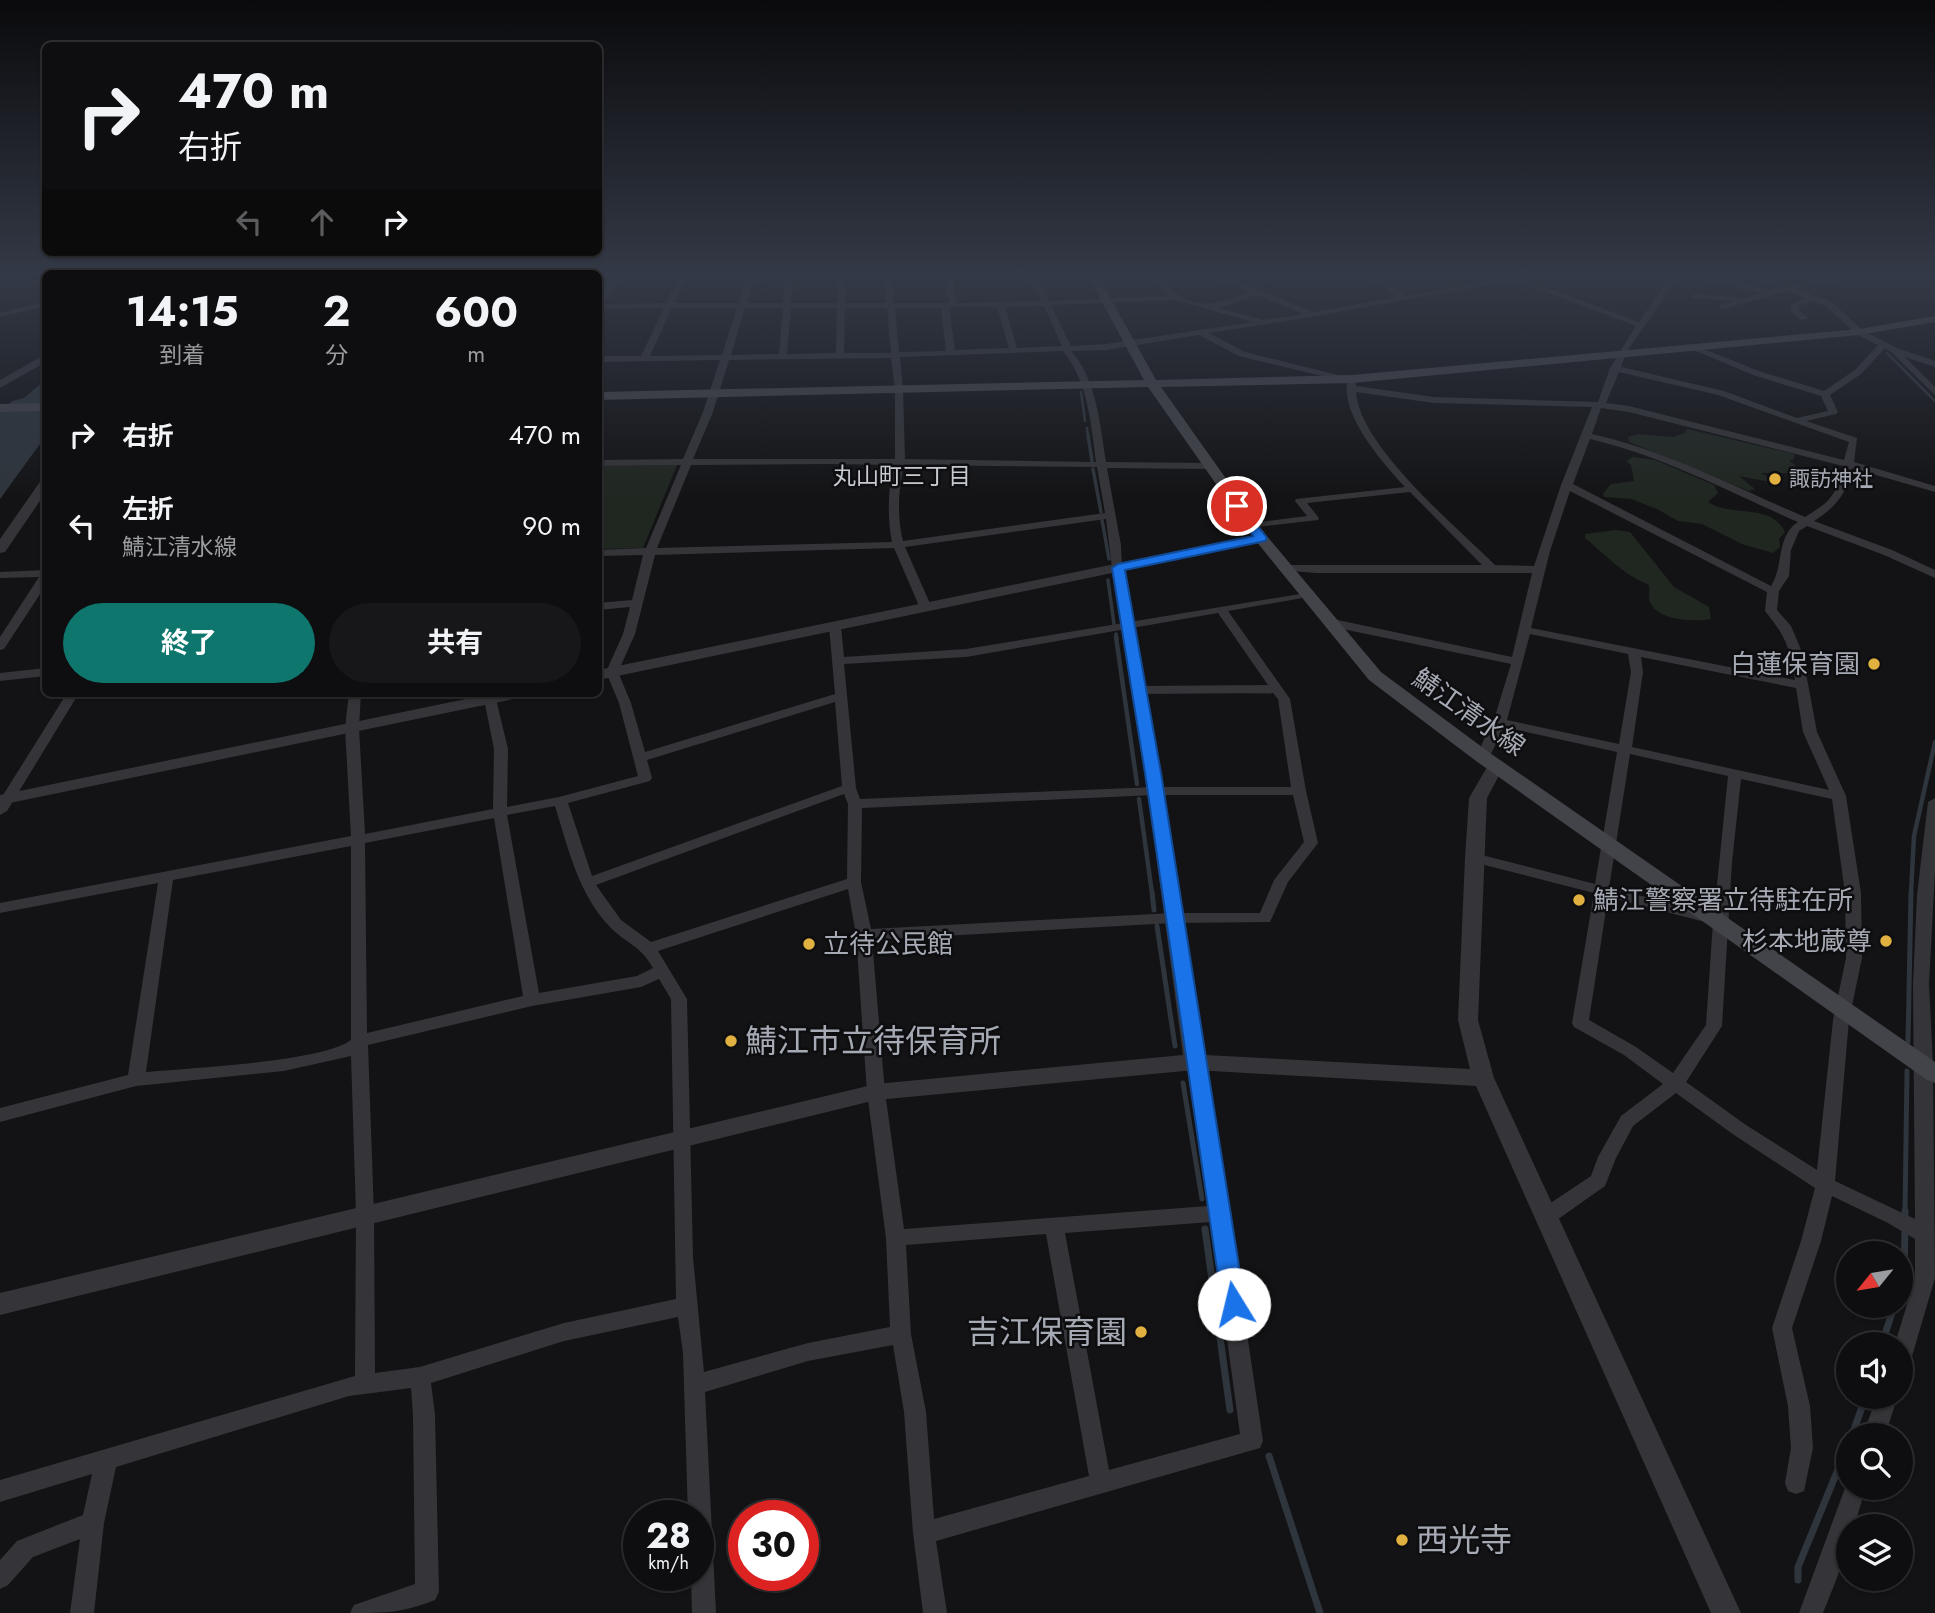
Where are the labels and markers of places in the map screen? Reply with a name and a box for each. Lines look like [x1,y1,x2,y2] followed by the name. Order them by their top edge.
[1789,464,1873,494] place label: 諏訪神社
[1767,471,1783,487] marker: 諏訪神社
[1207,476,1267,536] pin
[1730,645,1860,683] place label: 白蓮保育園
[1866,656,1882,672] marker: 白蓮保育園
[1593,881,1853,919] place label: 鯖江警察署立待駐在所
[1571,892,1587,908] marker: 鯖江警察署立待駐在所
[1742,922,1872,960] place label: 杉本地蔵尊
[823,925,953,963] place label: 立待公民館
[1878,933,1894,949] marker: 杉本地蔵尊
[801,936,817,952] marker: 立待公民館
[745,1018,1001,1064] place label: 鯖江市立待保育所
[723,1033,739,1049] marker: 鯖江市立待保育所
[967,1309,1127,1355] place label: 吉江保育園
[1133,1324,1149,1340] marker: 吉江保育園
[1416,1517,1512,1563] place label: 西光寺
[1394,1532,1410,1548] marker: 西光寺

